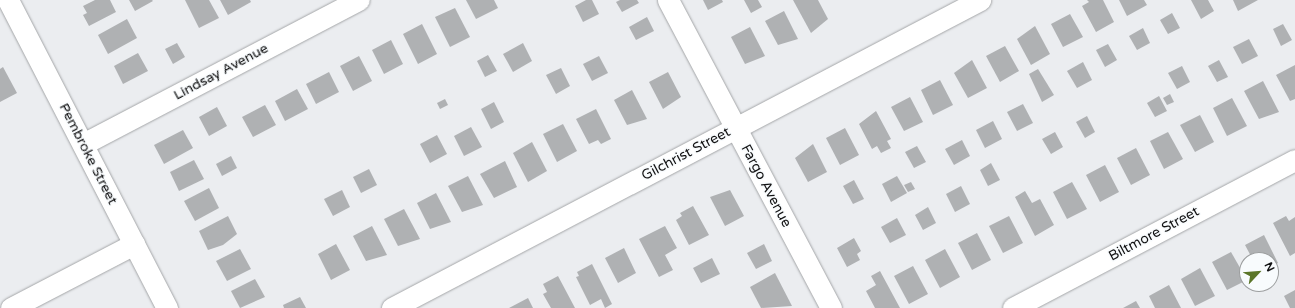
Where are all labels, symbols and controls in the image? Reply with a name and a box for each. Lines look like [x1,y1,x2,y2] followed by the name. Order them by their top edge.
[171,40,271,104] street label: Lindsay Avenue
[55,100,121,208] street label: Pembroke Street
[639,124,733,184] street label: Gilchrist Street
[737,142,795,230] street label: Fargo Avenue
[1106,203,1202,265] street label: Biltmore Street
[1239,252,1279,292] north arrow
[1262,260,1277,274] text: N

